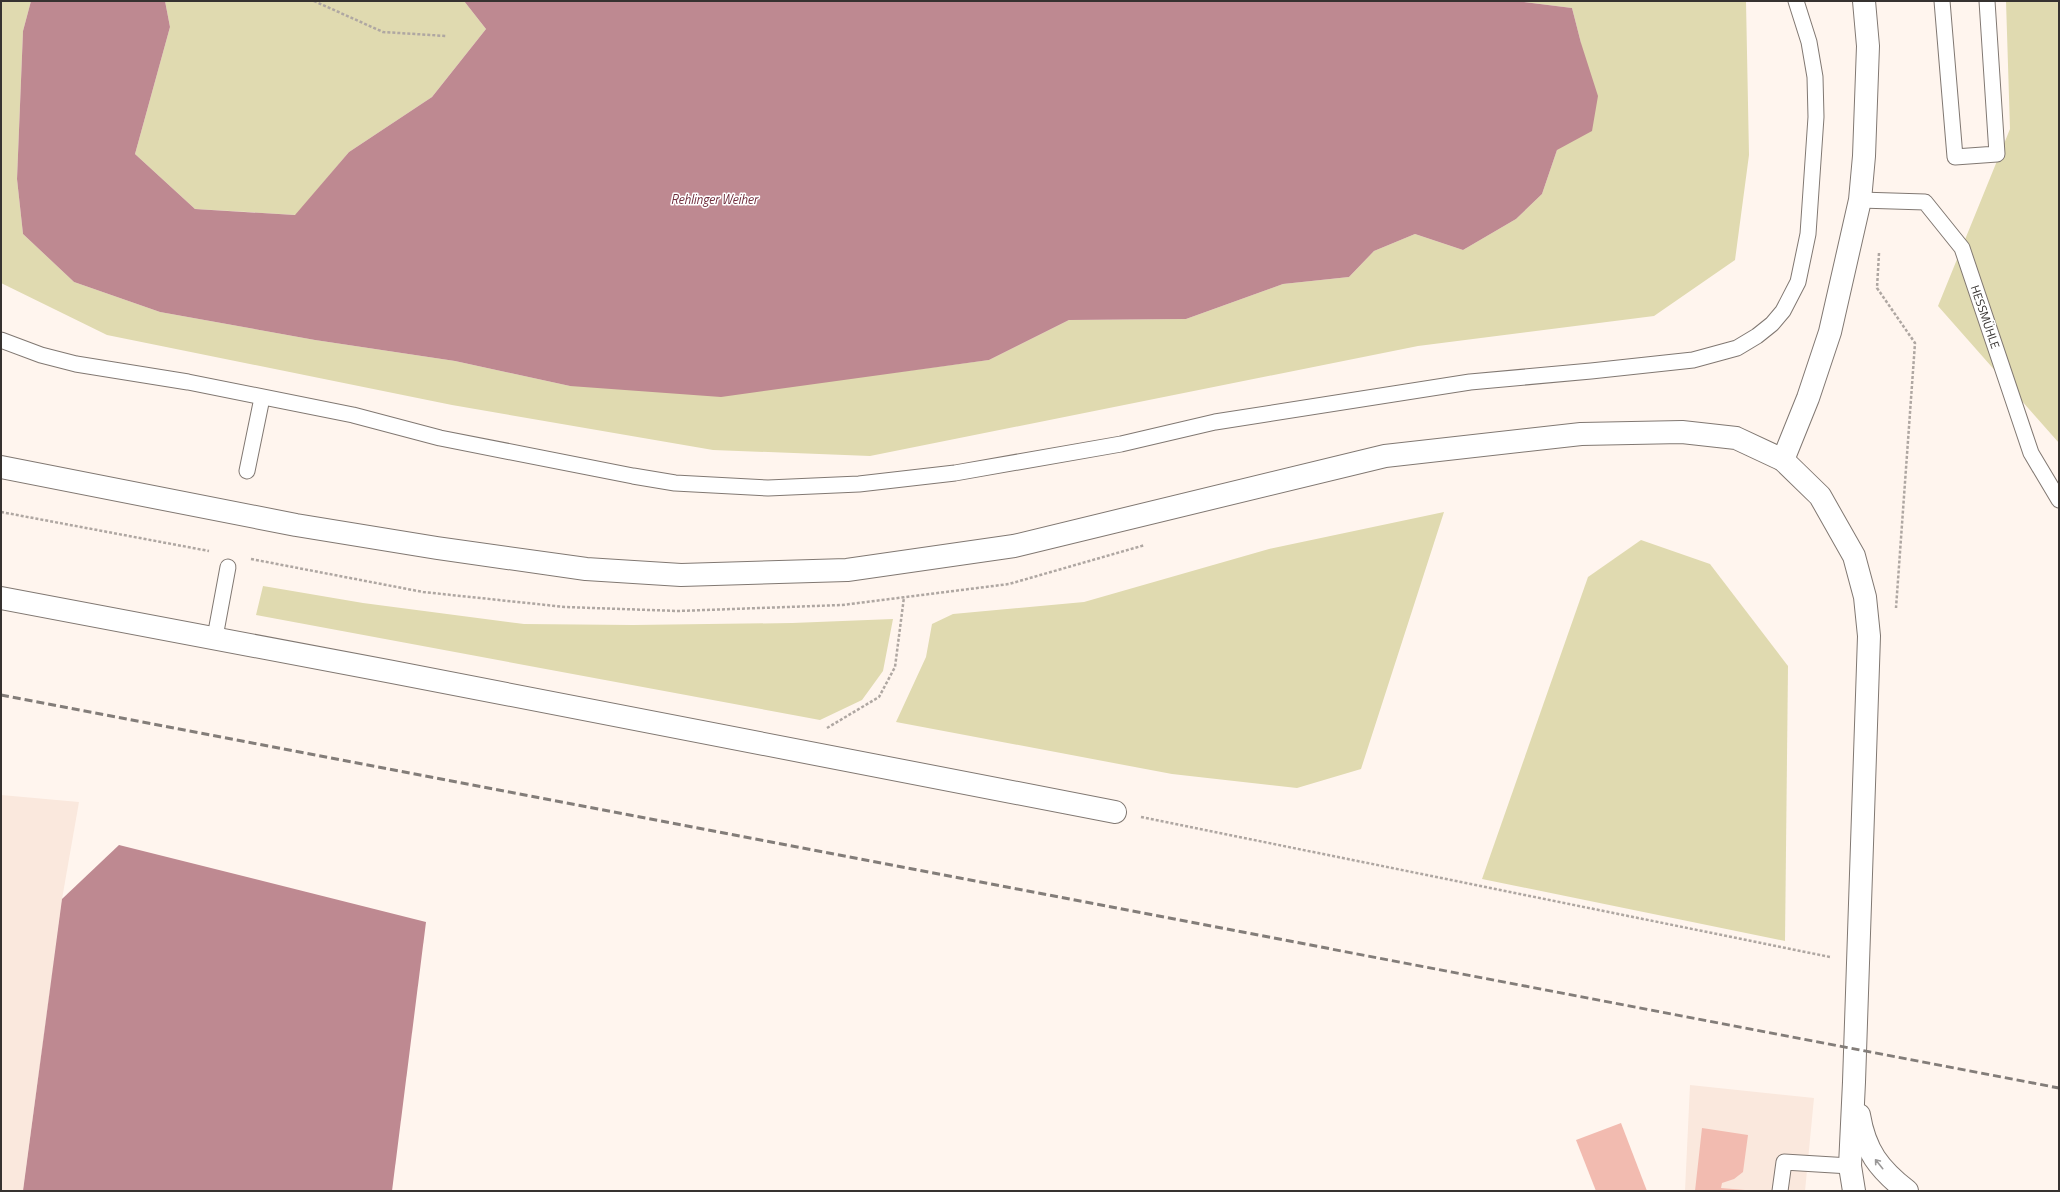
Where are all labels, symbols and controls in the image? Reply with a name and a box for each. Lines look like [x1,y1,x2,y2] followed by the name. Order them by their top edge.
[671,189,759,209] water label: Rehlinger Weiher
[1966,283,2005,351] street label: HESSMÜHLE
[1875,1159,1883,1170] one-way arrow

